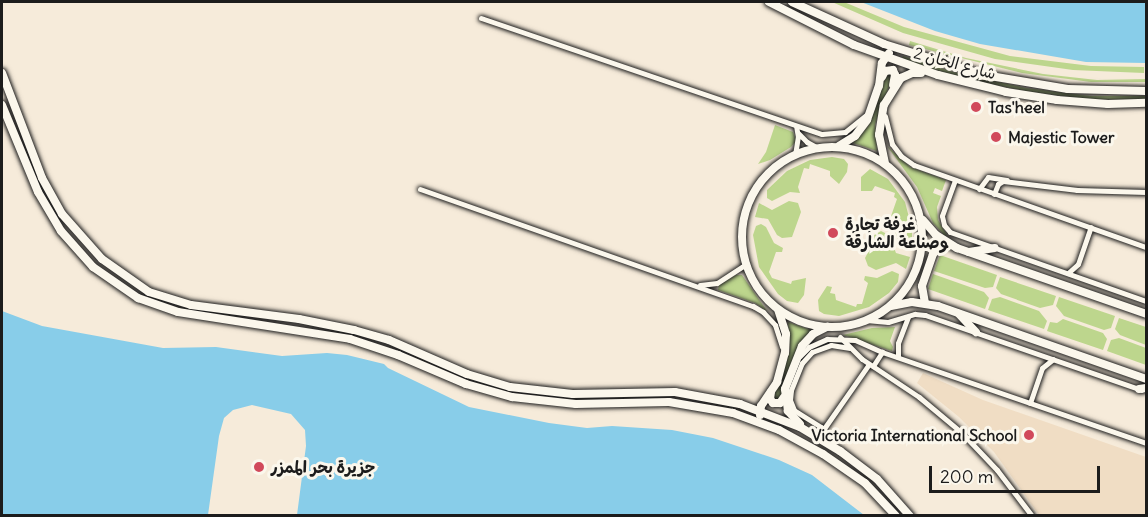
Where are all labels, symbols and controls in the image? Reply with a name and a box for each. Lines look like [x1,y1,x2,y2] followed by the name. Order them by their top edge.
[912,43,998,83] street label: شارع الخان 2
[988,97,1045,117] place label: Tas'heel
[969,100,983,114] marker: Tas'heel
[1008,127,1114,147] place label: Majestic Tower
[989,130,1003,144] marker: Majestic Tower
[845,214,949,252] place label: غرفة تجارة وصناعة الشارقة
[826,226,840,240] marker: غرفة تجارة وصناعة الشارقة
[811,425,1017,445] place label: Victoria International School
[1022,428,1036,442] marker: Victoria International School
[932,454,1103,492] scale bar
[271,457,375,477] place label: جزيرة بحر الممزر
[252,460,266,474] marker: جزيرة بحر الممزر
[940,465,994,488] text: 200 m

